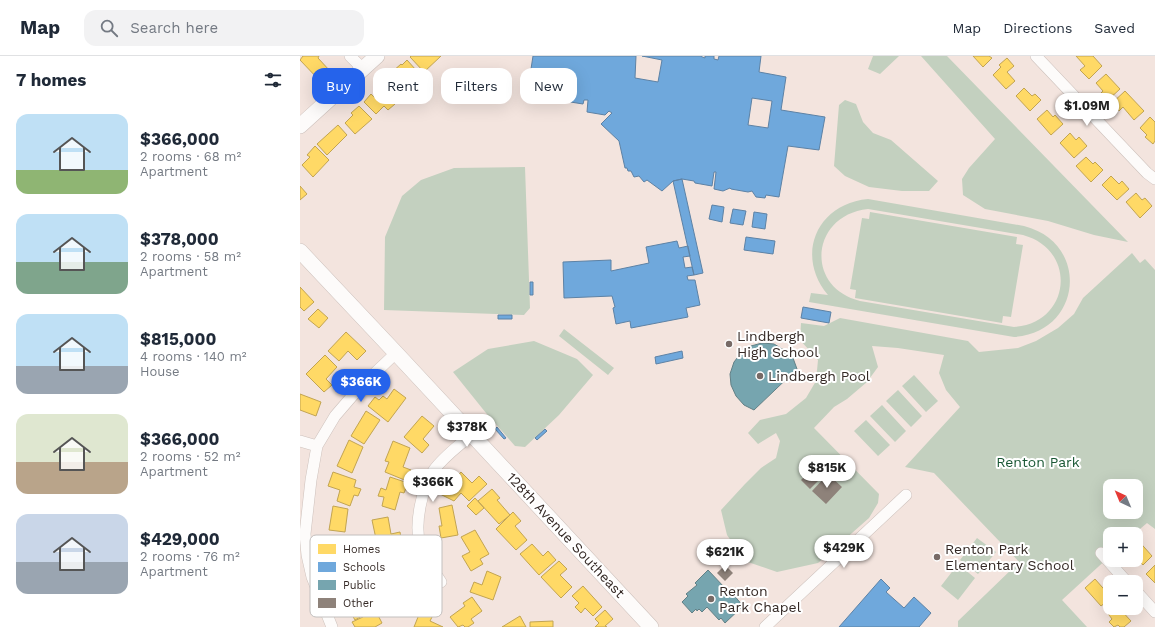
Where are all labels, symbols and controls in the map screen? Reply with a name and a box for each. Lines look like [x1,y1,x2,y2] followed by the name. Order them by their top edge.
[84,10,364,46] search box
[20,16,60,39] text: Map
[98,17,120,39] icon: search
[130,19,218,37] text: Search here
[953,20,981,36] text: Map
[1003,20,1072,36] text: Directions
[1094,20,1135,36] text: Saved
[312,68,365,104] chip: Buy
[373,68,433,104] chip: Rent
[441,68,512,104] chip: Filters
[520,68,577,104] chip: New
[262,69,284,91] icon: filters
[16,70,86,90] text: 7 homes
[1054,93,1120,127] pin: $1.09M
[1064,98,1110,113] text: $1.09M
[140,129,220,149] text: $366,000
[48,130,96,178] icon: home
[140,149,241,164] text: 2 rooms · 68 m²
[140,164,208,179] text: Apartment
[140,229,219,249] text: $378,000
[48,230,96,278] icon: home
[140,249,241,264] text: 2 rooms · 58 m²
[140,264,208,279] text: Apartment
[737,328,819,360] place label: Lindbergh High School
[140,329,216,349] text: $815,000
[48,330,96,378] icon: home
[724,339,734,349] marker: Lindbergh High School
[140,349,247,364] text: 4 rooms · 140 m²
[140,364,180,379] text: House
[768,368,871,384] place label: Lindbergh Pool
[333,369,389,403] pin: $366K
[755,371,765,381] marker: Lindbergh Pool
[340,374,382,389] text: $366K
[439,414,495,448] pin: $378K
[447,419,487,434] text: $378K
[140,429,220,449] text: $366,000
[48,430,96,478] icon: home
[140,449,240,464] text: 2 rooms · 52 m²
[996,454,1080,470] park label: Renton Park
[799,455,855,489] pin: $815K
[808,460,846,475] text: $815K
[140,464,208,479] text: Apartment
[405,469,461,503] pin: $366K
[504,469,628,601] street label: 128th Avenue Southeast
[412,474,454,489] text: $366K
[1103,479,1143,519] north arrow
[1103,479,1143,615] map controls
[1103,527,1143,567] button: +
[140,529,220,549] text: $429,000
[48,530,96,578] icon: home
[310,535,442,617] legend
[816,535,872,569] pin: $429K
[697,539,753,573] pin: $621K
[823,540,865,555] text: $429K
[945,541,1075,573] place label: Renton Park Elementary School
[343,543,380,556] text: Homes
[706,544,744,559] text: $621K
[140,549,240,564] text: 2 rooms · 76 m²
[932,552,942,562] marker: Renton Park Elementary School
[343,561,386,574] text: Schools
[140,564,208,579] text: Apartment
[1103,575,1143,615] button: −
[343,579,376,592] text: Public
[719,583,802,615] place label: Renton Park Chapel
[706,594,716,604] marker: Renton Park Chapel
[343,597,374,610] text: Other

